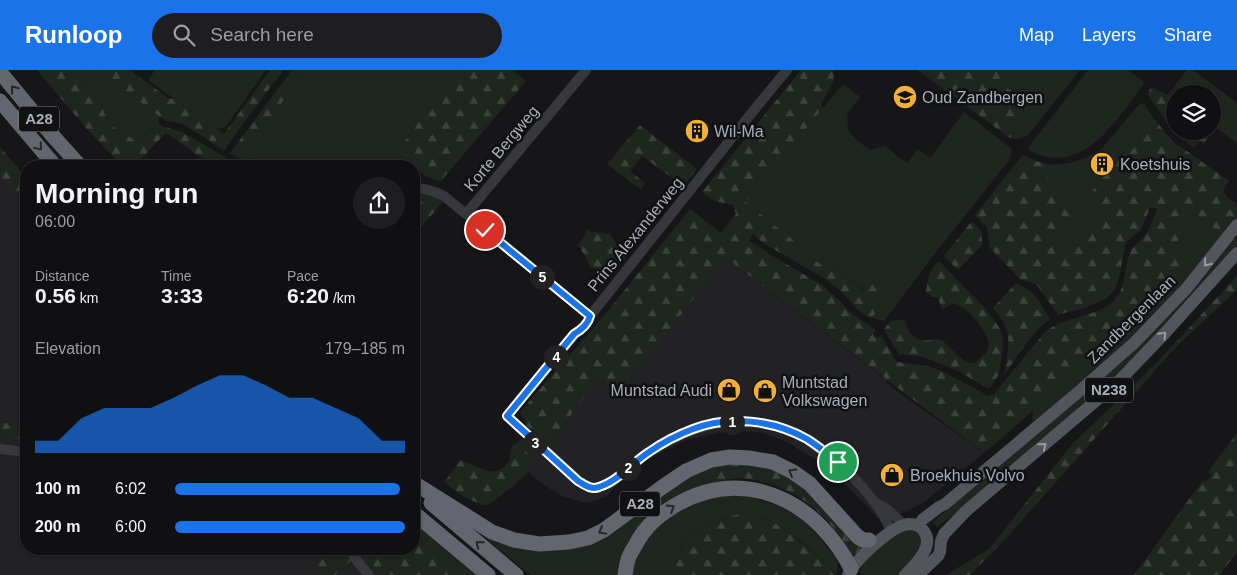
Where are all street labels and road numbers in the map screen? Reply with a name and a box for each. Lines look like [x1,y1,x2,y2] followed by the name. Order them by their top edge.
[461,102,542,194] street label: Korte Bergweg
[19,106,59,132] road number: A28
[584,174,686,295] street label: Prins Alexanderweg
[1084,272,1179,367] street label: Zandbergenlaan
[1085,378,1133,402] road number: N238
[620,492,660,516] road number: A28

